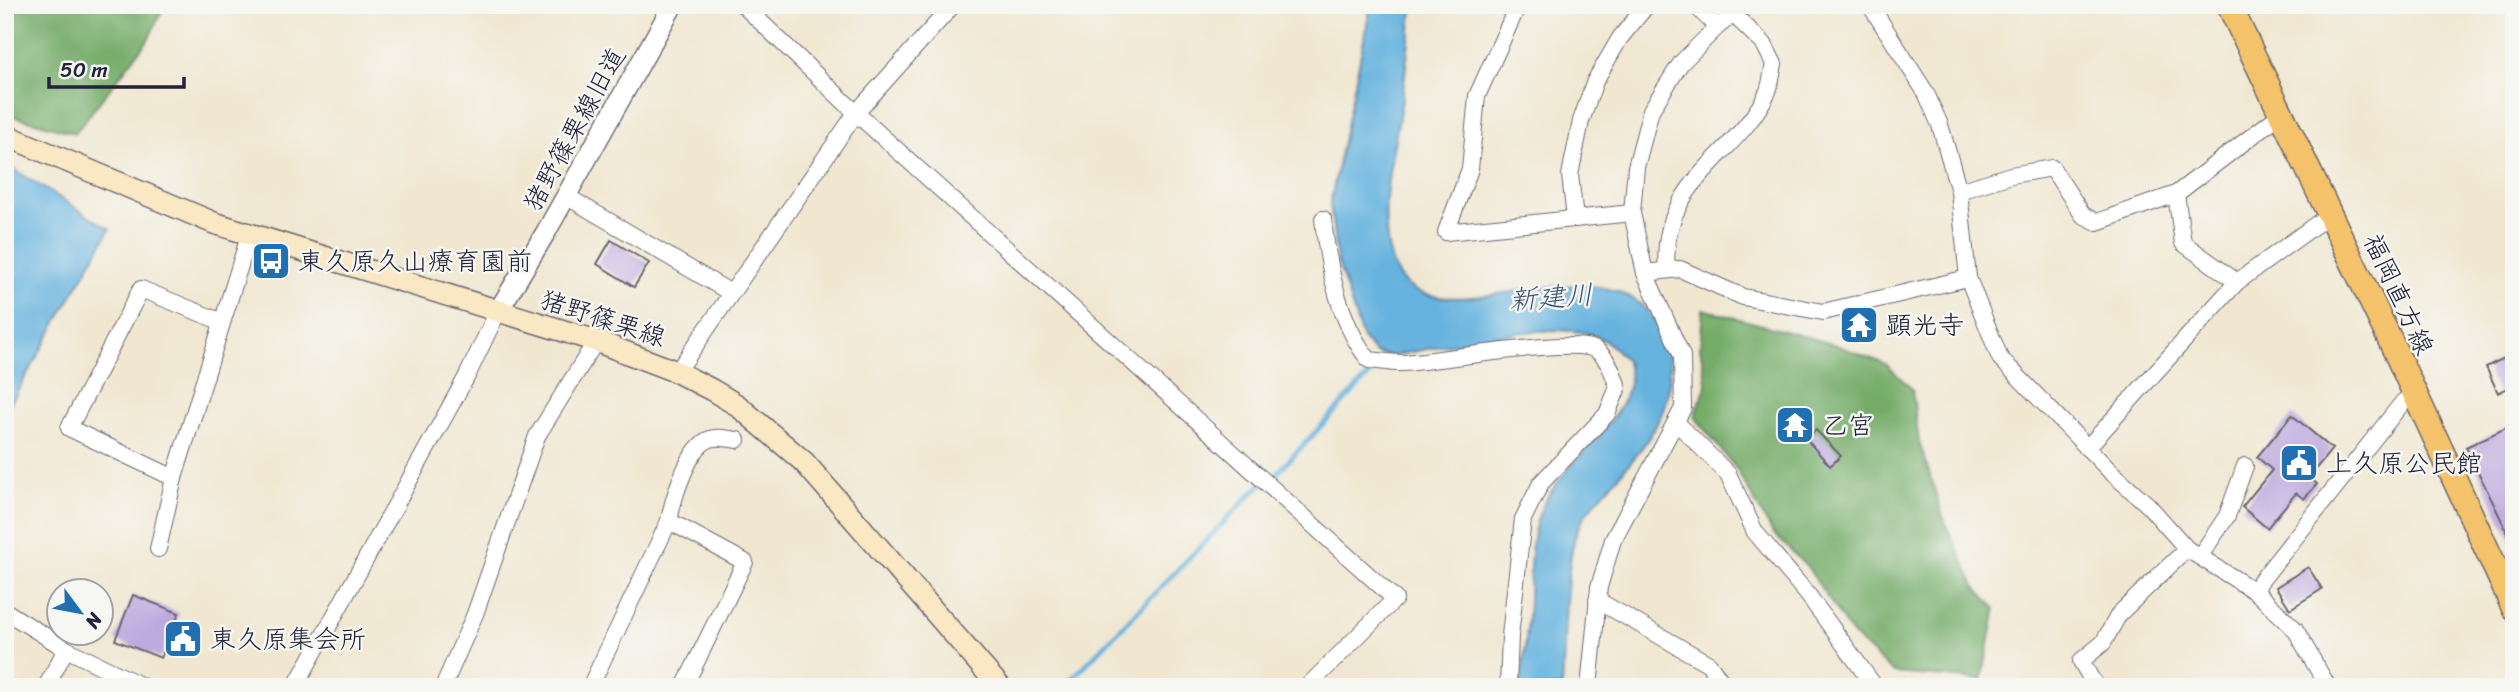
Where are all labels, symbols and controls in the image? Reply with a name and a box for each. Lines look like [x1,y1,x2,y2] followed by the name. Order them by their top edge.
[510,38,638,220] street label: 猪野篠栗線旧道
[49,46,184,90] scale bar
[60,51,108,89] text: 50 m
[2351,225,2447,363] street label: 福岡直方線
[298,238,532,284] place label: 東久原久山療育園前
[250,240,292,282] bus stop icon: 東久原久山療育園前
[1507,270,1595,324] water label: 新建川
[534,276,672,360] street label: 猪野篠栗線
[1886,302,1964,348] place label: 顕光寺
[1838,304,1880,346] temple icon: 顕光寺
[1822,402,1874,448] place label: 乙宮
[1774,404,1816,446] temple icon: 乙宮
[2326,440,2482,486] place label: 上久原公民館
[2278,442,2320,484] public building icon: 上久原公民館
[46,576,116,646] north arrow
[76,606,112,636] text: N
[210,616,366,662] place label: 東久原集会所
[162,618,204,660] public building icon: 東久原集会所

